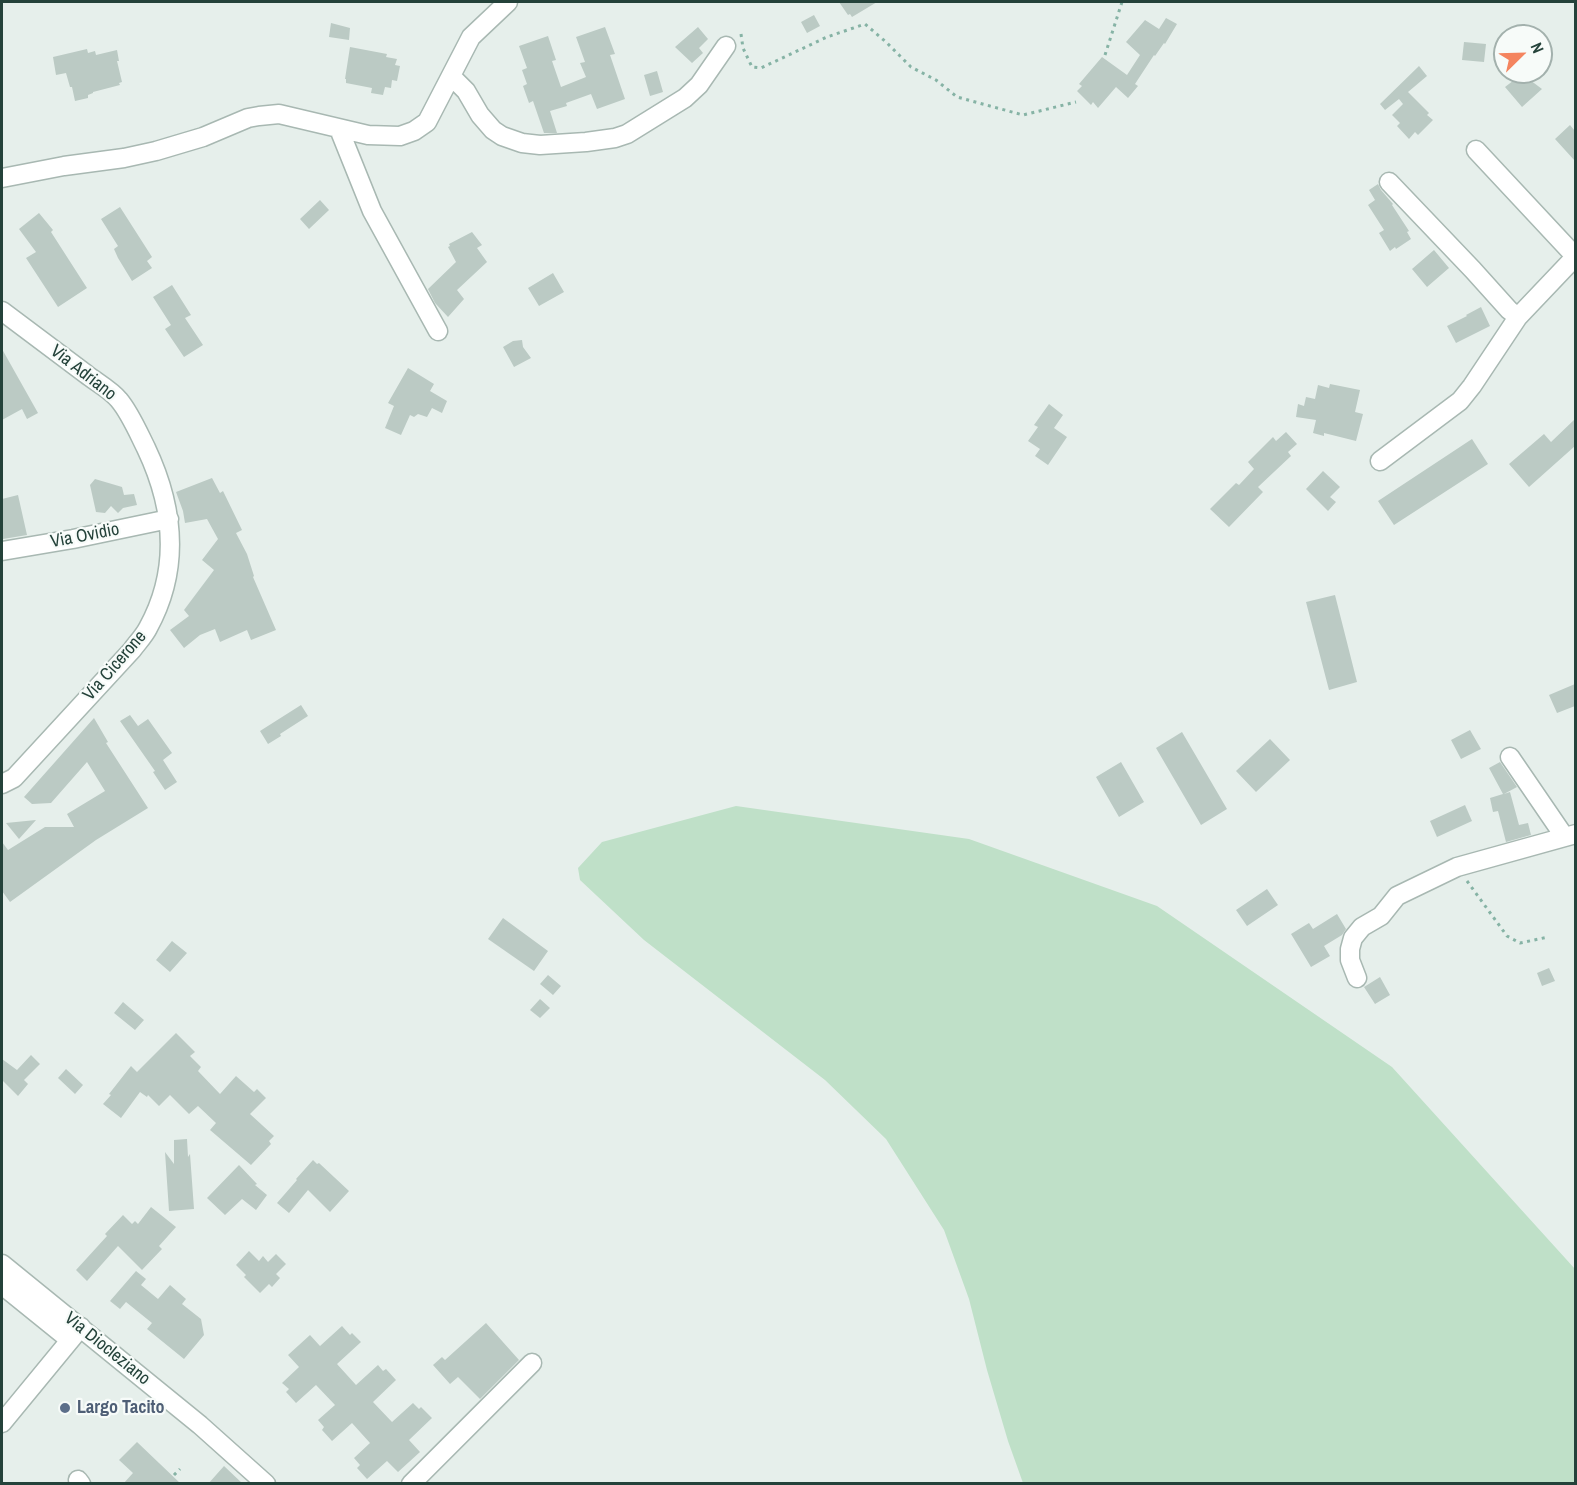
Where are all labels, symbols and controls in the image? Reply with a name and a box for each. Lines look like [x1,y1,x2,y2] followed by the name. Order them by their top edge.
[1493,24,1553,84] north arrow
[1526,39,1550,56] text: N
[46,341,120,405] street label: Via Adriano
[49,519,121,553] street label: Via Ovidio
[79,627,151,705] street label: Via Cicerone
[60,1308,154,1390] street label: Via Diocleziano
[77,1397,164,1419] place label: Largo Tacito
[58,1401,72,1415] marker: Largo Tacito

